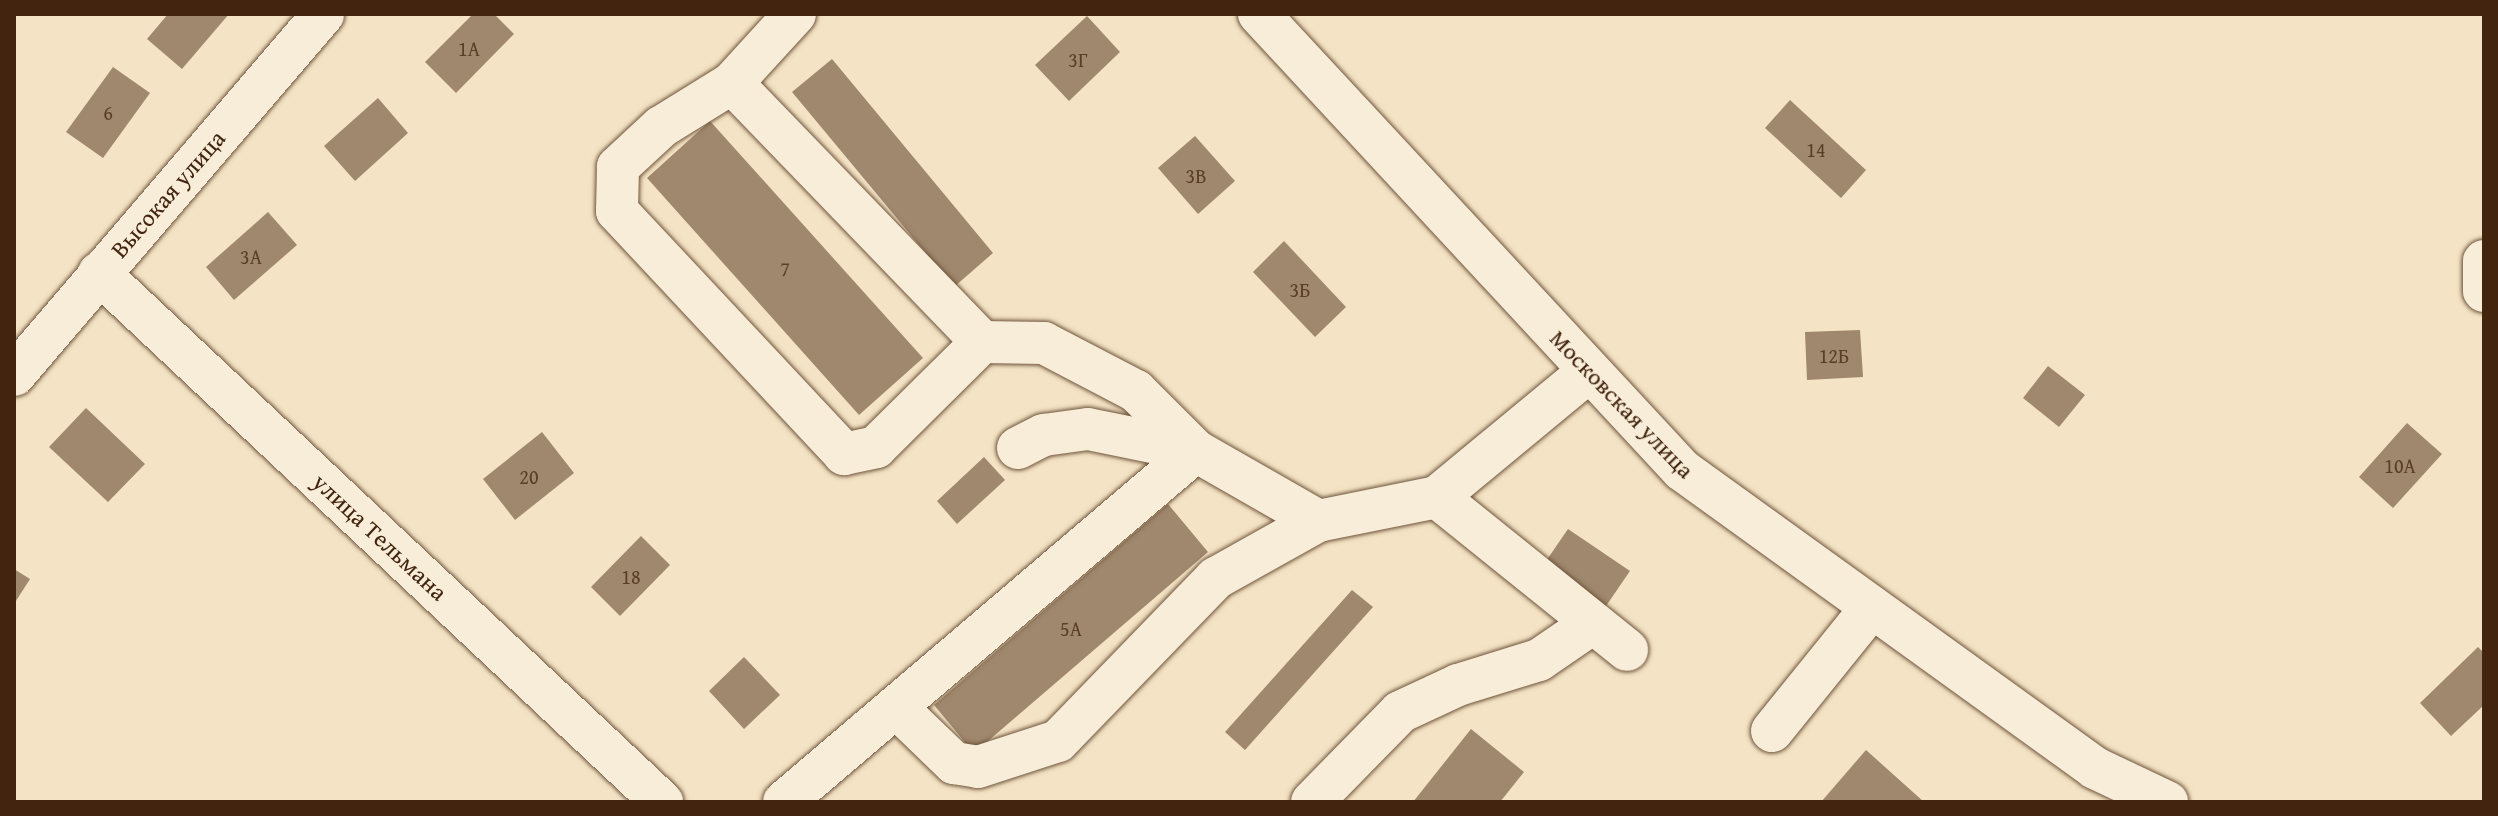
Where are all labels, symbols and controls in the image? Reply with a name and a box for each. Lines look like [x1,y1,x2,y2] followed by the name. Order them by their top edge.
[458,36,480,60] house number: 1А
[1068,47,1088,71] house number: 3Г
[103,100,113,124] house number: 6
[105,124,231,264] street label: Высокая улица
[1806,137,1826,161] house number: 14
[1186,163,1206,187] house number: 3В
[240,244,262,268] house number: 3А
[780,256,790,280] house number: 7
[1290,277,1310,301] house number: 3Б
[1544,324,1700,484] street label: Московская улица
[1819,343,1849,367] house number: 12Б
[2384,453,2416,477] house number: 10А
[519,464,539,488] house number: 20
[307,467,453,607] street label: улица Тельмана
[621,564,641,588] house number: 18
[1060,616,1082,640] house number: 5А

